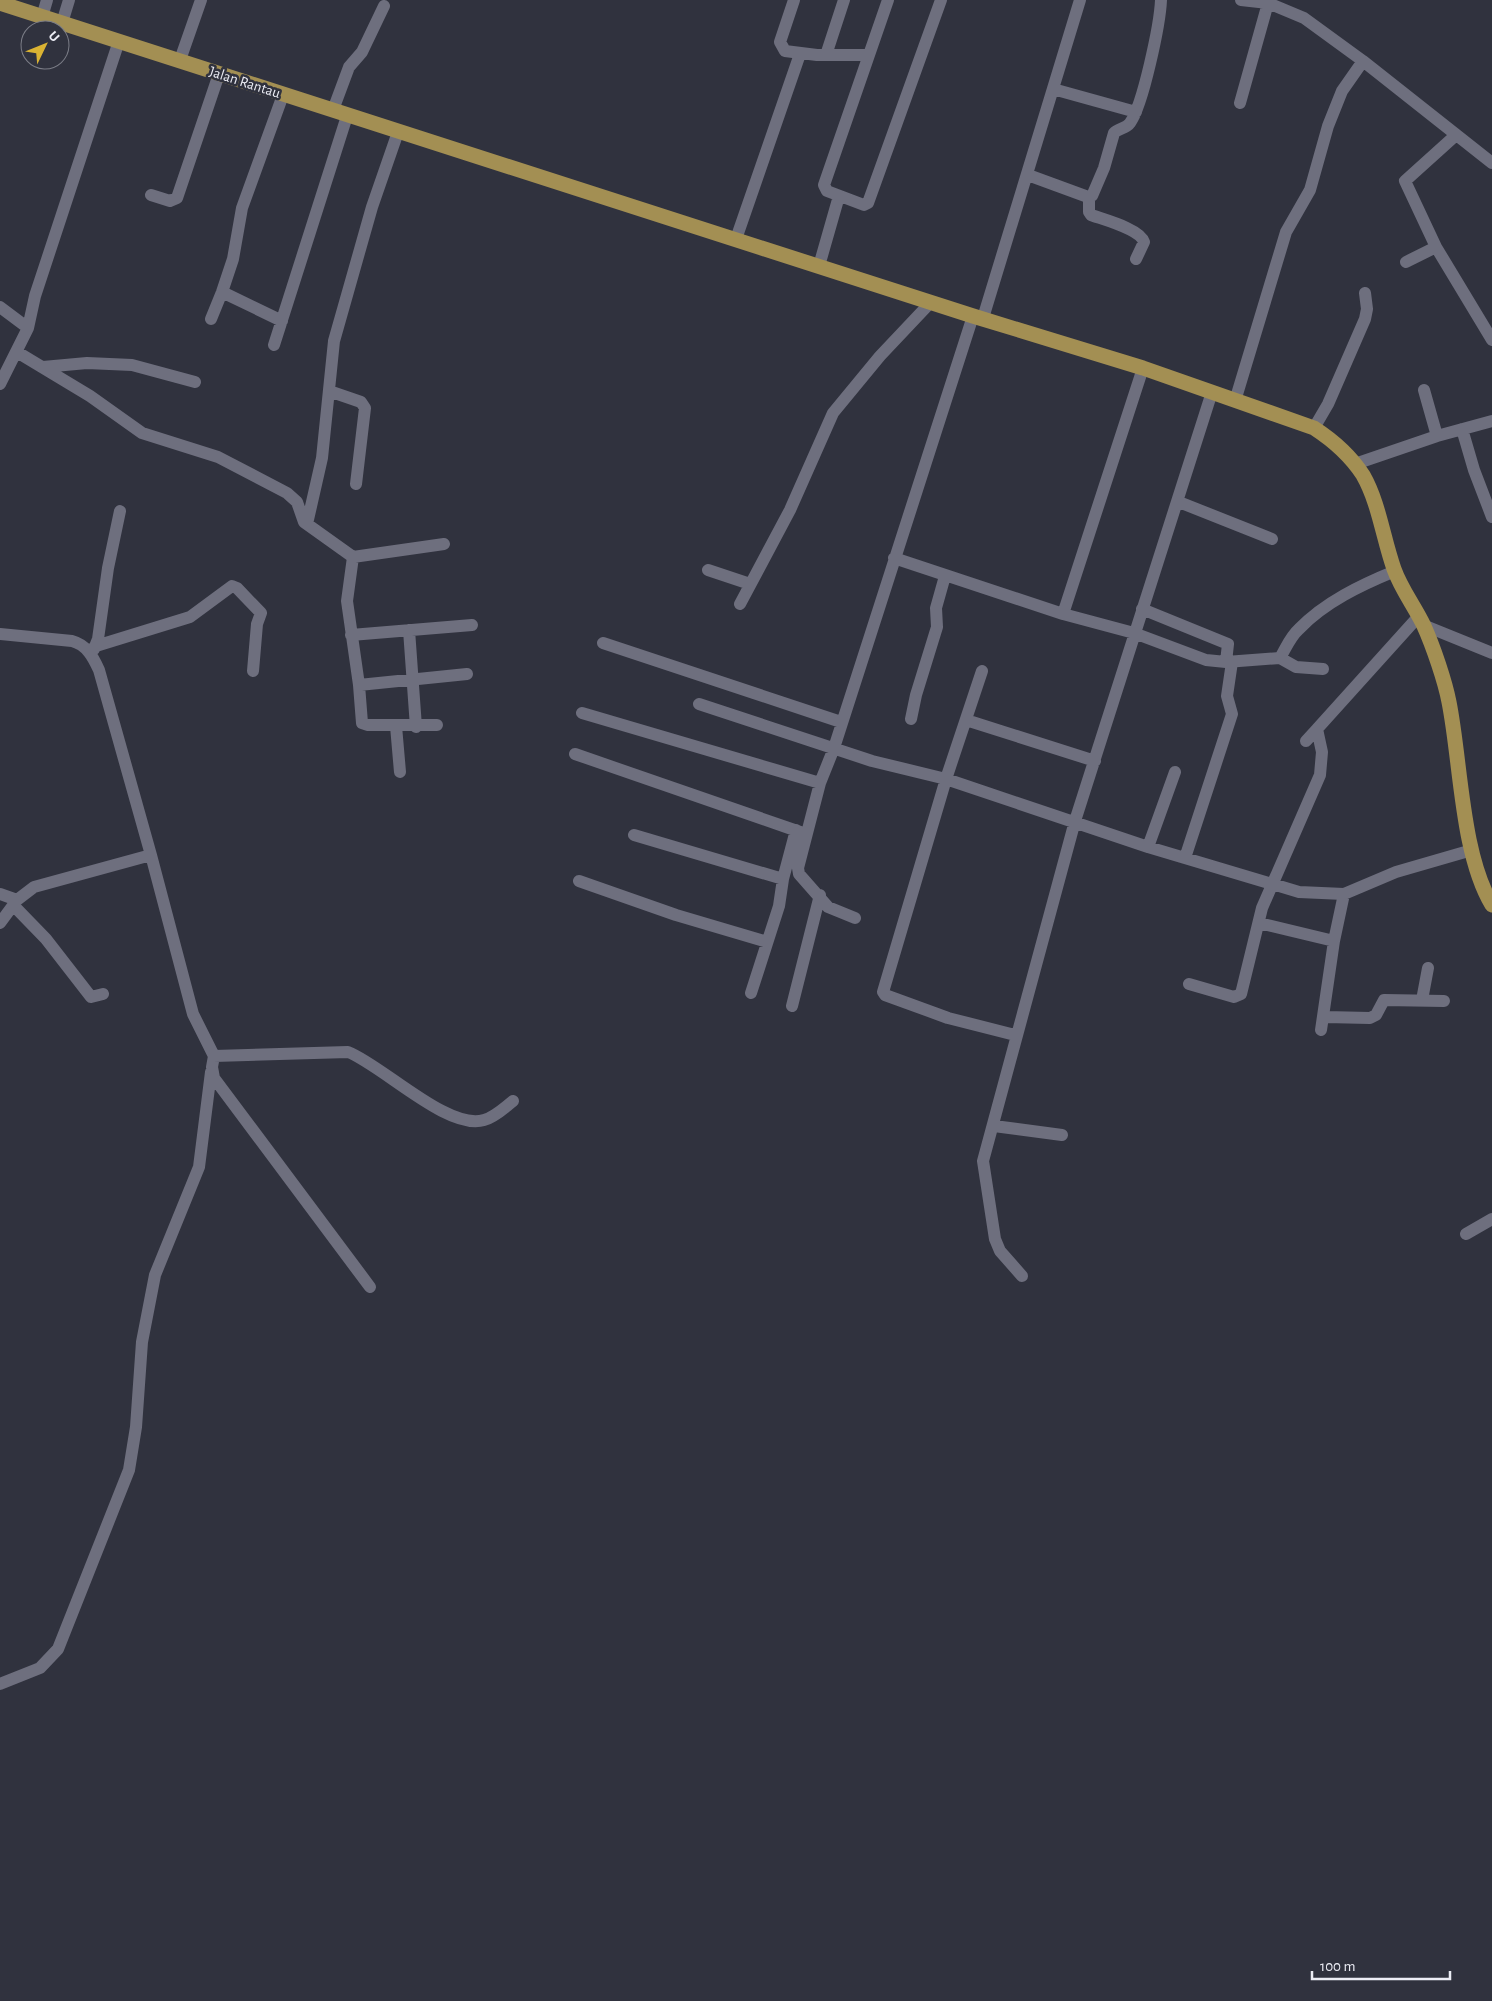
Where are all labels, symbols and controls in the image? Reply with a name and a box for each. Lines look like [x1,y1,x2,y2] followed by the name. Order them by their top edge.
[20,20,70,70] north arrow
[46,29,62,45] text: U
[207,64,283,101] street label: Jalan Rantau
[1312,1948,1450,1980] scale bar
[1320,1959,1355,1974] text: 100 m

